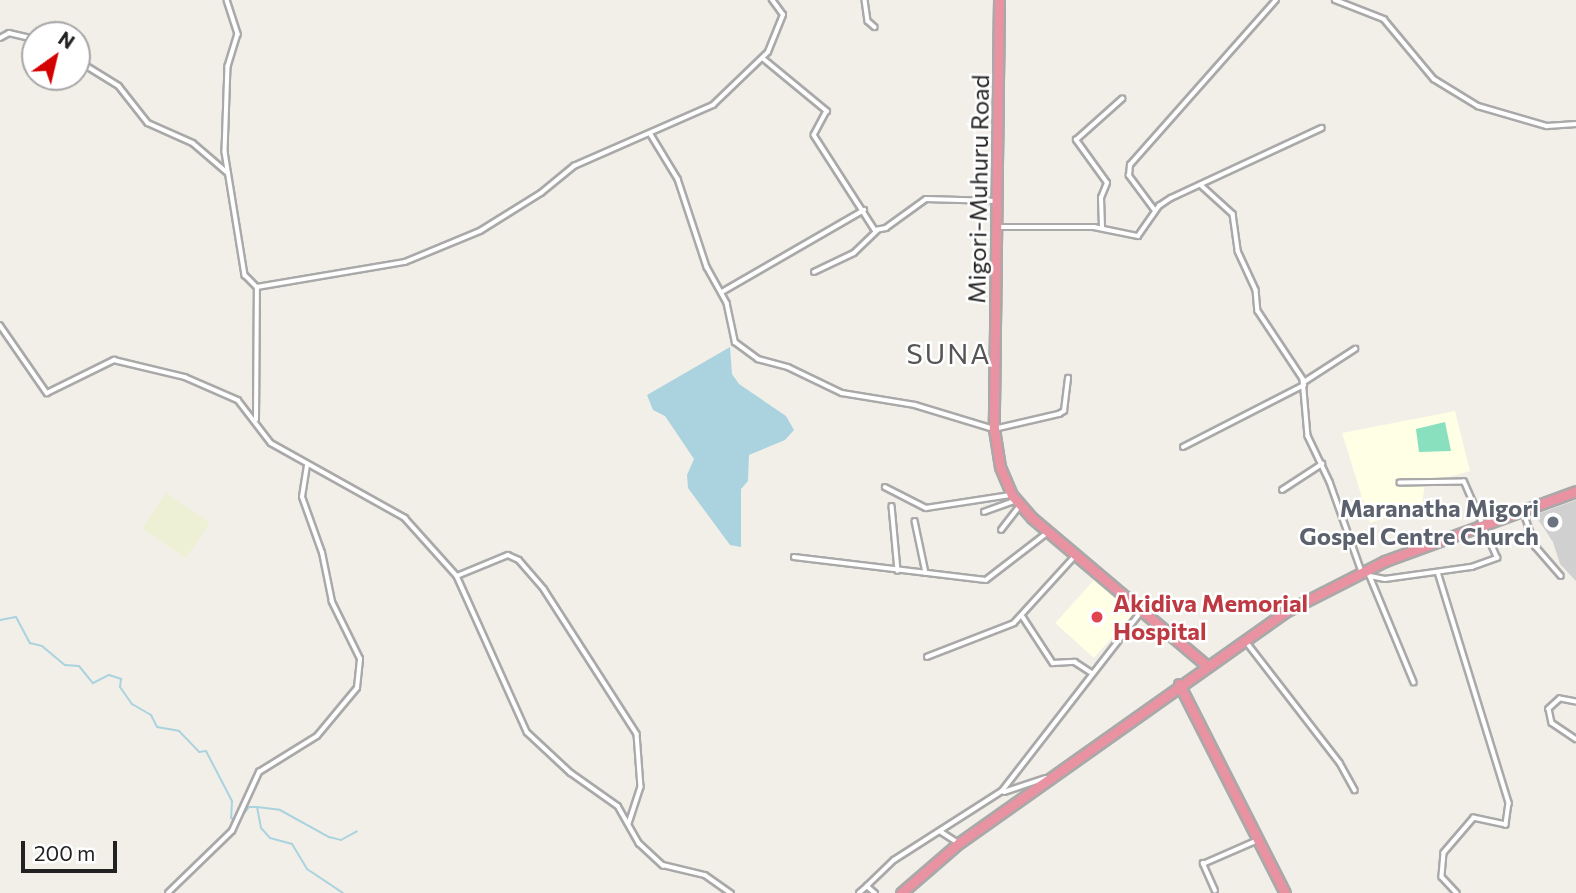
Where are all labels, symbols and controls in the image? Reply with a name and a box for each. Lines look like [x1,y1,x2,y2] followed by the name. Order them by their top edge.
[21,21,91,91] north arrow
[55,26,79,53] text: N
[962,74,994,304] street label: Migori-Muhuru Road
[907,336,991,370] district label: SUNA
[1299,494,1539,550] place label: Maranatha Migori Gospel Centre Church
[1545,514,1561,530] marker: Maranatha Migori Gospel Centre Church
[1113,589,1308,645] place label: Akidiva Memorial Hospital
[1087,607,1107,627] marker: Akidiva Memorial Hospital
[24,826,121,870] scale bar
[34,840,95,865] text: 200 m

